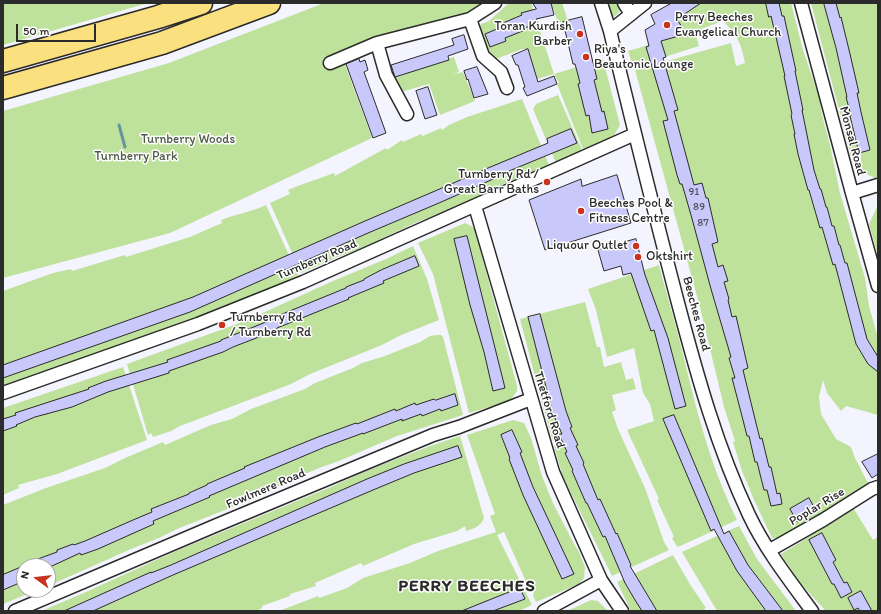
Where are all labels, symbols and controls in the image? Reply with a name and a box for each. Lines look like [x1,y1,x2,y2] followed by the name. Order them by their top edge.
[675,10,781,41] place label: Perry Beeches Evangelical Church
[18,16,98,42] scale bar
[494,19,572,50] place label: Toran Kurdish Barber
[662,20,672,30] marker: Perry Beeches Evangelical Church
[23,24,49,38] text: 50 m
[575,29,585,39] marker: Toran Kurdish Barber
[594,42,694,73] place label: Riya's Beautonic Lounge
[581,52,591,62] marker: Riya's Beautonic Lounge
[835,105,869,177] street label: Monsal Road
[141,132,235,148] park label: Turnberry Woods
[94,149,178,165] park label: Turnberry Park
[444,167,539,198] place label: Turnberry Rd / Great Barr Baths
[542,177,552,187] marker: Turnberry Rd / Great Barr Baths
[689,185,699,199] house number: 91
[589,196,673,227] place label: Beeches Pool & Fitness Centre
[693,200,705,214] house number: 89
[576,206,586,216] marker: Beeches Pool & Fitness Centre
[697,216,709,230] house number: 87
[274,236,360,284] street label: Turnberry Road
[546,238,628,254] place label: Liquour Outlet
[631,241,641,251] marker: Liquour Outlet
[646,249,693,265] place label: Oktshirt
[633,252,643,262] marker: Oktshirt
[679,275,713,353] street label: Beeches Road
[230,310,311,341] place label: Turnberry Rd / Turnberry Rd
[217,320,227,330] marker: Turnberry Rd / Turnberry Rd
[530,370,568,450] street label: Thetford Road
[224,465,308,513] street label: Fowlmere Road
[786,484,848,530] street label: Poplar Rise
[16,558,56,598] north arrow
[18,570,32,580] text: N
[398,577,536,597] district label: PERRY BEECHES

